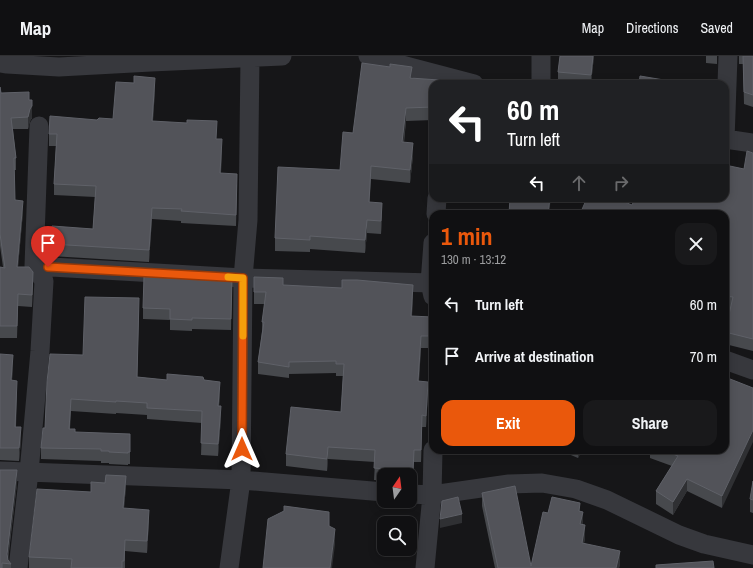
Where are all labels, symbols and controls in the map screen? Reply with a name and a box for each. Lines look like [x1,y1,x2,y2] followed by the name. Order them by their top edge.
[20,15,51,41] text: Map
[582,19,604,37] text: Map
[626,19,678,37] text: Directions
[700,19,733,37] text: Saved
[507,91,559,129] text: 60 m
[441,96,493,148] icon: left
[507,127,560,152] text: Turn left
[526,172,548,194] icon: left
[568,172,590,194] icon: ahead
[610,172,632,194] icon: right
[441,220,492,252] text: 1 min
[675,223,717,265] button: close
[31,226,65,267] pin
[37,232,59,254] icon: arrive
[441,251,506,268] text: 130 m · 13:12
[441,293,463,315] icon: left
[475,294,523,315] text: Turn left
[690,294,717,315] text: 60 m
[441,345,463,367] icon: arrive
[475,346,594,367] text: Arrive at destination
[690,346,717,367] text: 70 m
[441,400,575,446] button: Exit
[583,400,717,446] button: Share
[221,428,263,470] position arrow
[377,468,417,508] north arrow
[377,468,417,556] map controls
[377,516,417,556] button: search

